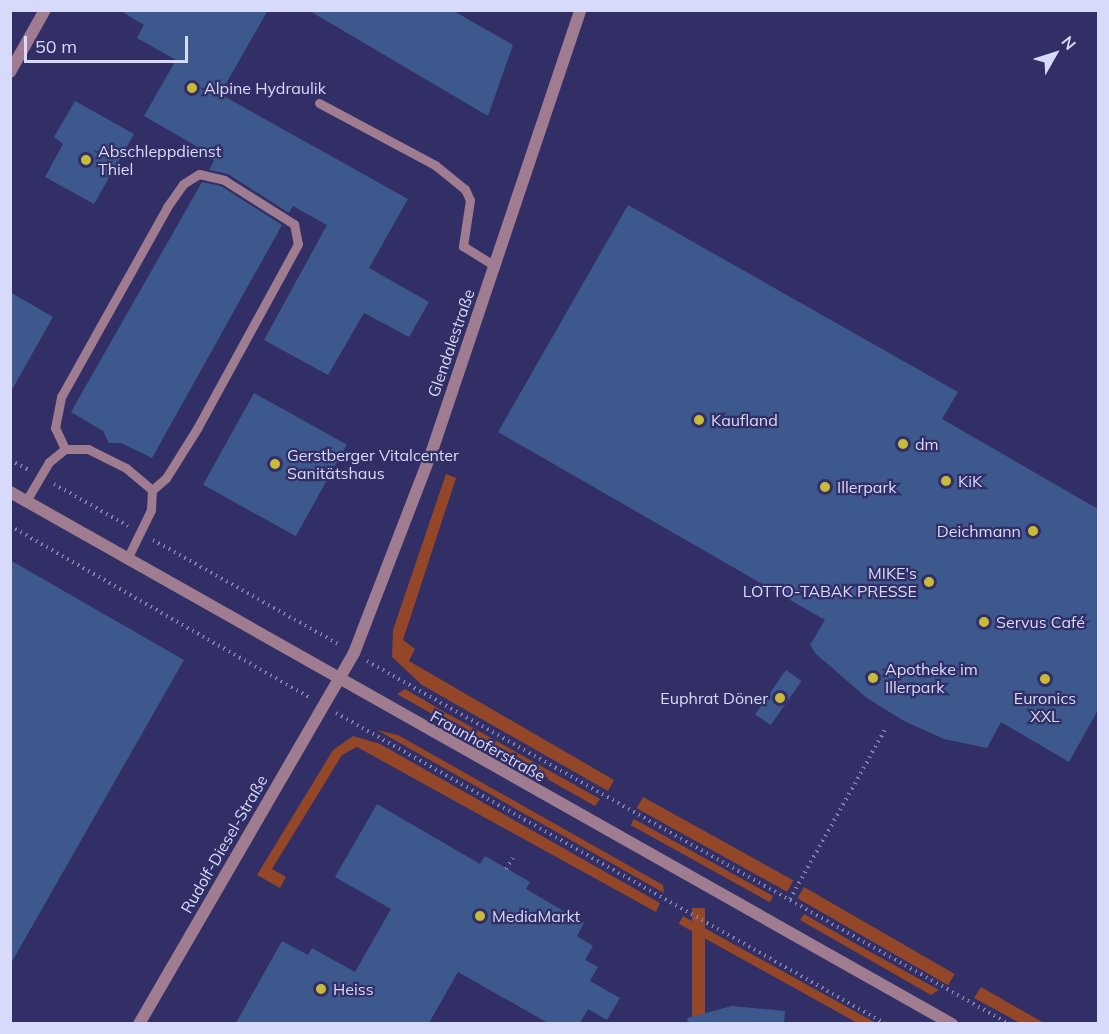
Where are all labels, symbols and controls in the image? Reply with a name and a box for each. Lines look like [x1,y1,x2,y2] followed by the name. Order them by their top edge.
[27,24,190,62] scale bar
[1025,24,1085,84] north arrow
[1057,32,1081,54] text: N
[35,35,77,58] text: 50 m
[204,78,326,98] place label: Alpine Hydraulik
[185,81,199,95] marker: Alpine Hydraulik
[98,141,221,179] place label: Abschleppdienst Thiel
[79,153,93,167] marker: Abschleppdienst Thiel
[424,286,478,400] street label: Glendalestraße
[711,410,778,430] place label: Kaufland
[692,413,706,427] marker: Kaufland
[915,434,939,454] place label: dm
[896,437,910,451] marker: dm
[287,445,459,483] place label: Gerstberger Vitalcenter Sanitätshaus
[268,457,282,471] marker: Gerstberger Vitalcenter Sanitätshaus
[958,471,982,491] place label: KiK
[939,474,953,488] marker: KiK
[837,477,897,497] place label: Illerpark
[818,480,832,494] marker: Illerpark
[937,521,1021,541] place label: Deichmann
[1026,524,1040,538] marker: Deichmann
[743,563,917,601] place label: MIKE's LOTTO-TABAK PRESSE
[922,575,936,589] marker: MIKE's LOTTO-TABAK PRESSE
[996,612,1085,632] place label: Servus Café
[977,615,991,629] marker: Servus Café
[885,659,978,697] place label: Apotheke im Illerpark
[866,671,880,685] marker: Apotheke im Illerpark
[1038,672,1052,686] marker: Euronics XXL
[660,688,768,708] place label: Euphrat Döner
[1014,688,1076,726] place label: Euronics XXL
[773,691,787,705] marker: Euphrat Döner
[427,706,549,786] street label: Fraunhoferstraße
[177,772,271,916] street label: Rudolf-Diesel-Straße
[492,906,580,926] place label: MediaMarkt
[473,909,487,923] marker: MediaMarkt
[333,979,374,999] place label: Heiss
[314,982,328,996] marker: Heiss

